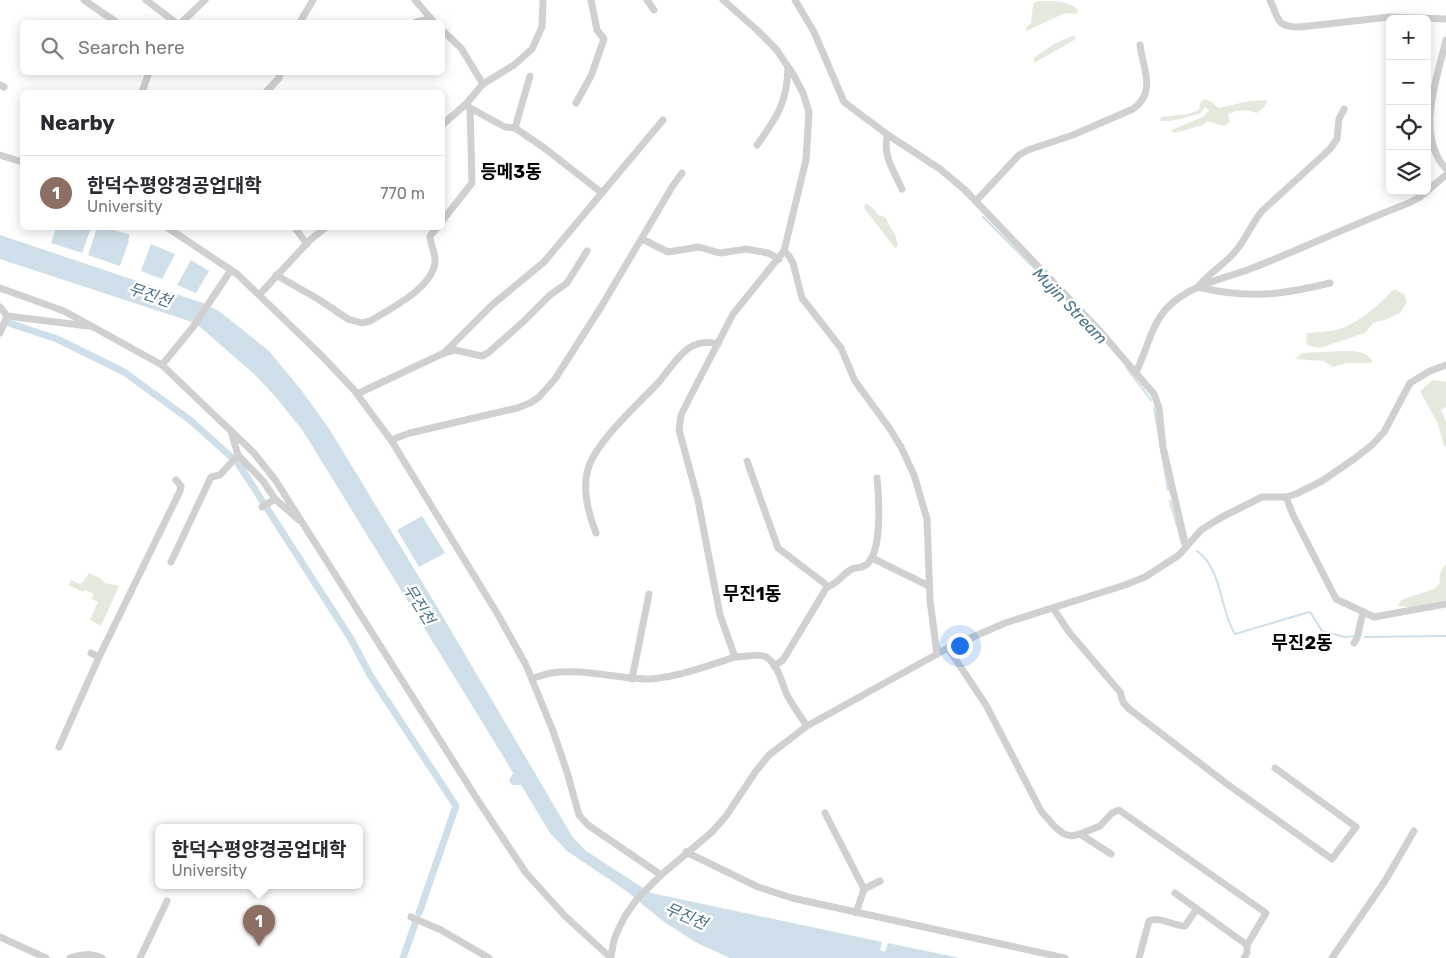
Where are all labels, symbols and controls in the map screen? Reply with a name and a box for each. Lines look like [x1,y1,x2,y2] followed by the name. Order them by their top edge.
[1386,15,1431,195] map controls
[1386,15,1431,60] button: +
[20,20,445,75] search box
[38,34,66,62] icon: search
[78,36,185,59] text: Search here
[1386,60,1431,105] button: −
[1386,105,1431,150] button: locate
[40,110,115,135] text: Nearby
[1386,150,1431,195] button: layers
[480,161,542,183] district label: 등메3동
[87,174,262,197] text: 한덕수평양경공업대학
[52,184,60,203] text: 1
[380,184,425,203] text: 770 m
[87,197,163,216] text: University
[1029,264,1111,348] water label: Mujin Stream
[126,279,176,312] water label: 무진천
[399,580,440,630] water label: 무진천
[723,583,781,605] district label: 무진1동
[1271,632,1333,654] district label: 무진2동
[947,633,973,659] your location
[155,824,363,889] popup
[172,838,346,861] text: 한덕수평양경공업대학
[172,861,247,880] text: University
[662,899,712,934] water label: 무진천
[243,905,275,946] pin: 1

